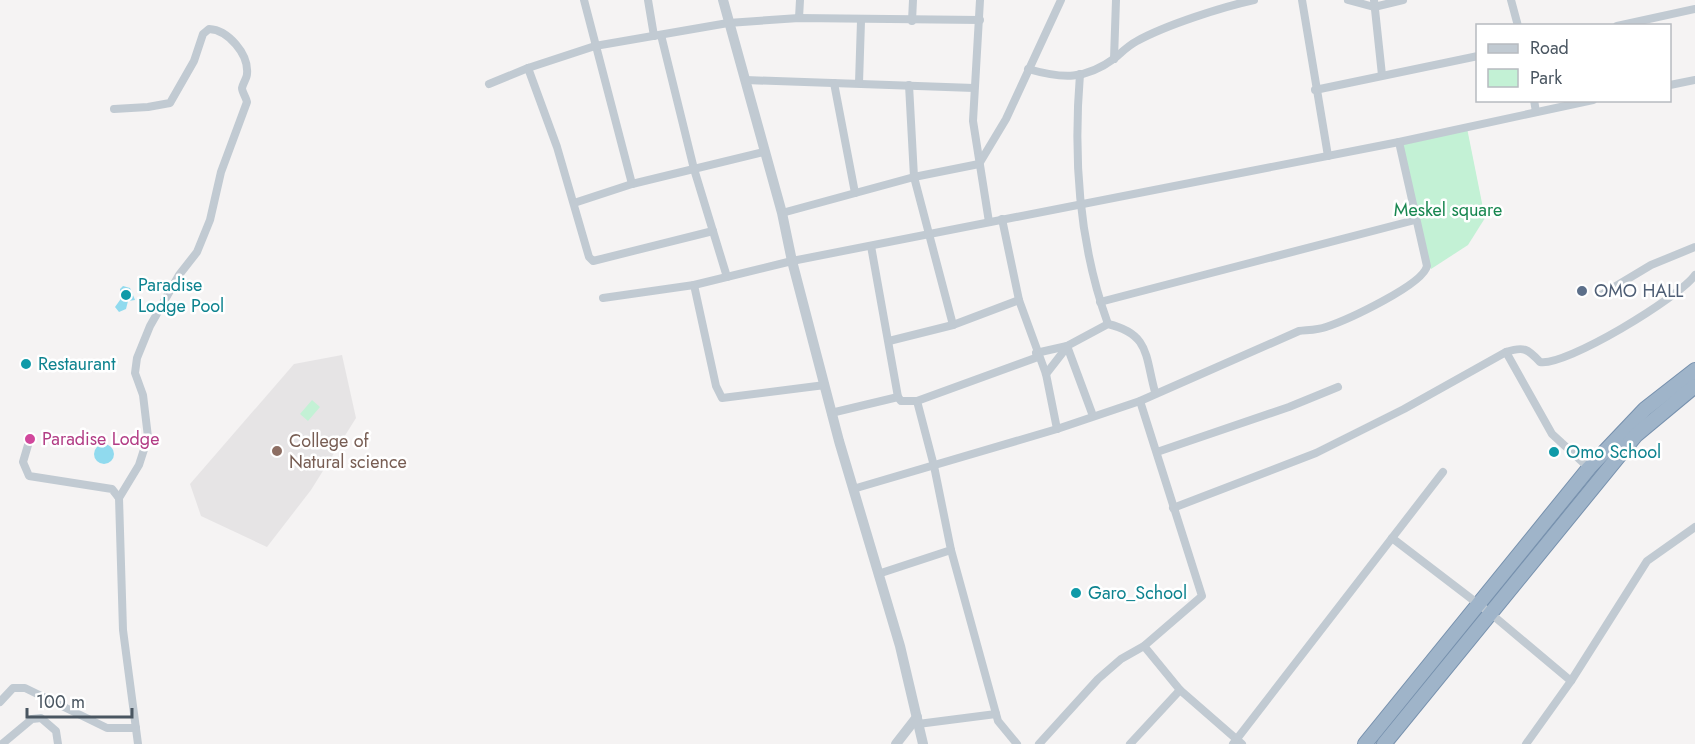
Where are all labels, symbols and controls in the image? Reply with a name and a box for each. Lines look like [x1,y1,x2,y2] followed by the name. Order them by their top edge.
[1476,24,1671,102] legend
[1530,35,1569,61] text: Road
[1530,65,1562,91] text: Park
[1394,197,1502,223] park label: Meskel square
[138,272,224,319] place label: Paradise Lodge Pool
[1594,278,1683,304] place label: OMO HALL
[1575,284,1589,298] marker: OMO HALL
[119,288,133,302] marker: Paradise Lodge Pool
[38,351,116,377] place label: Restaurant
[19,357,33,371] marker: Restaurant
[42,426,159,452] place label: Paradise Lodge
[289,428,407,475] place label: College of Natural science
[23,432,37,446] marker: Paradise Lodge
[1566,439,1661,465] place label: Omo School
[270,444,284,458] marker: College of Natural science
[1547,445,1561,459] marker: Omo School
[1088,580,1187,606] place label: Garo_School
[1069,586,1083,600] marker: Garo_School
[27,681,132,719] scale bar
[36,689,85,715] text: 100 m

